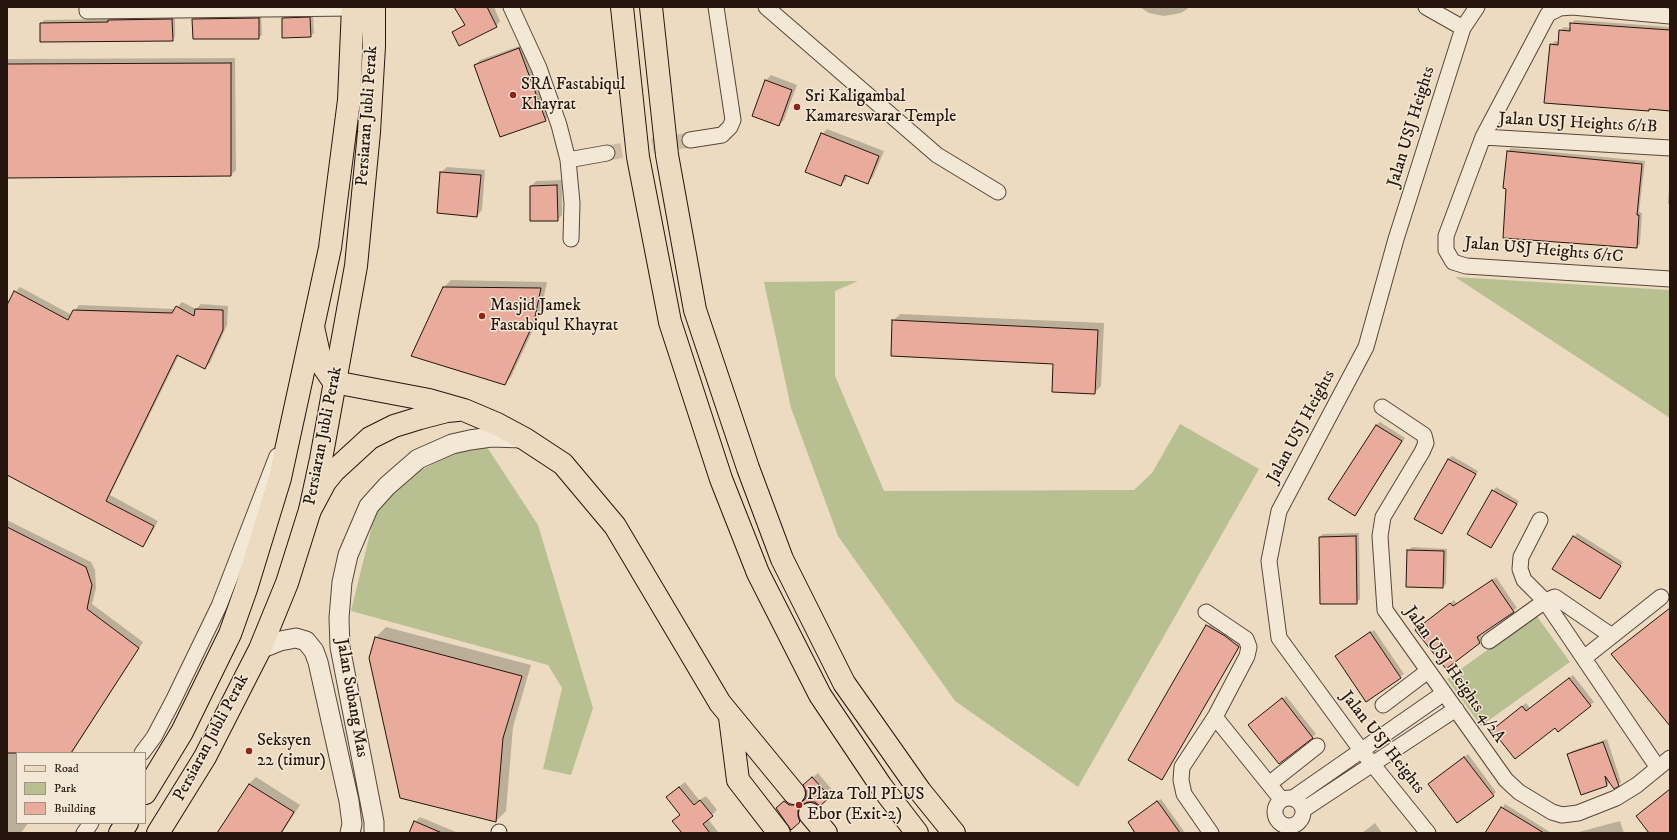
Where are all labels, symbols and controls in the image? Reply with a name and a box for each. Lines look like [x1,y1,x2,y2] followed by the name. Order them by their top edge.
[353,45,383,187] street label: Persiaran Jubli Perak
[1384,64,1440,190] street label: Jalan USJ Heights
[521,75,625,115] place label: SRA Fastabiqul Khayrat
[805,87,956,127] place label: Sri Kaligambal Kamareswarar Temple
[508,90,518,100] marker: SRA Fastabiqul Khayrat
[792,102,802,112] marker: Sri Kaligambal Kamareswarar Temple
[1498,110,1658,138] street label: Jalan USJ Heights 6/1B
[1464,234,1624,268] street label: Jalan USJ Heights 6/1C
[490,296,618,336] place label: Masjid Jamek Fastabiqul Khayrat
[477,311,487,321] marker: Masjid Jamek Fastabiqul Khayrat
[301,365,347,507] street label: Persiaran Jubli Perak
[1264,367,1340,487] street label: Jalan USJ Heights
[1399,603,1509,747] street label: Jalan USJ Heights 4/2A
[331,637,371,759] street label: Jalan Subang Mas
[170,671,254,805] street label: Persiaran Jubli Perak
[1336,688,1428,798] street label: Jalan USJ Heights
[257,731,326,771] place label: Seksyen 22 (timur)
[244,746,254,756] marker: Seksyen 22 (timur)
[16,752,146,824] legend
[54,761,79,776] text: Road
[54,781,76,796] text: Park
[807,785,924,825] place label: Plaza Toll PLUS Ebor (Exit-2)
[794,800,804,810] marker: Plaza Toll PLUS Ebor (Exit-2)
[54,801,95,816] text: Building

